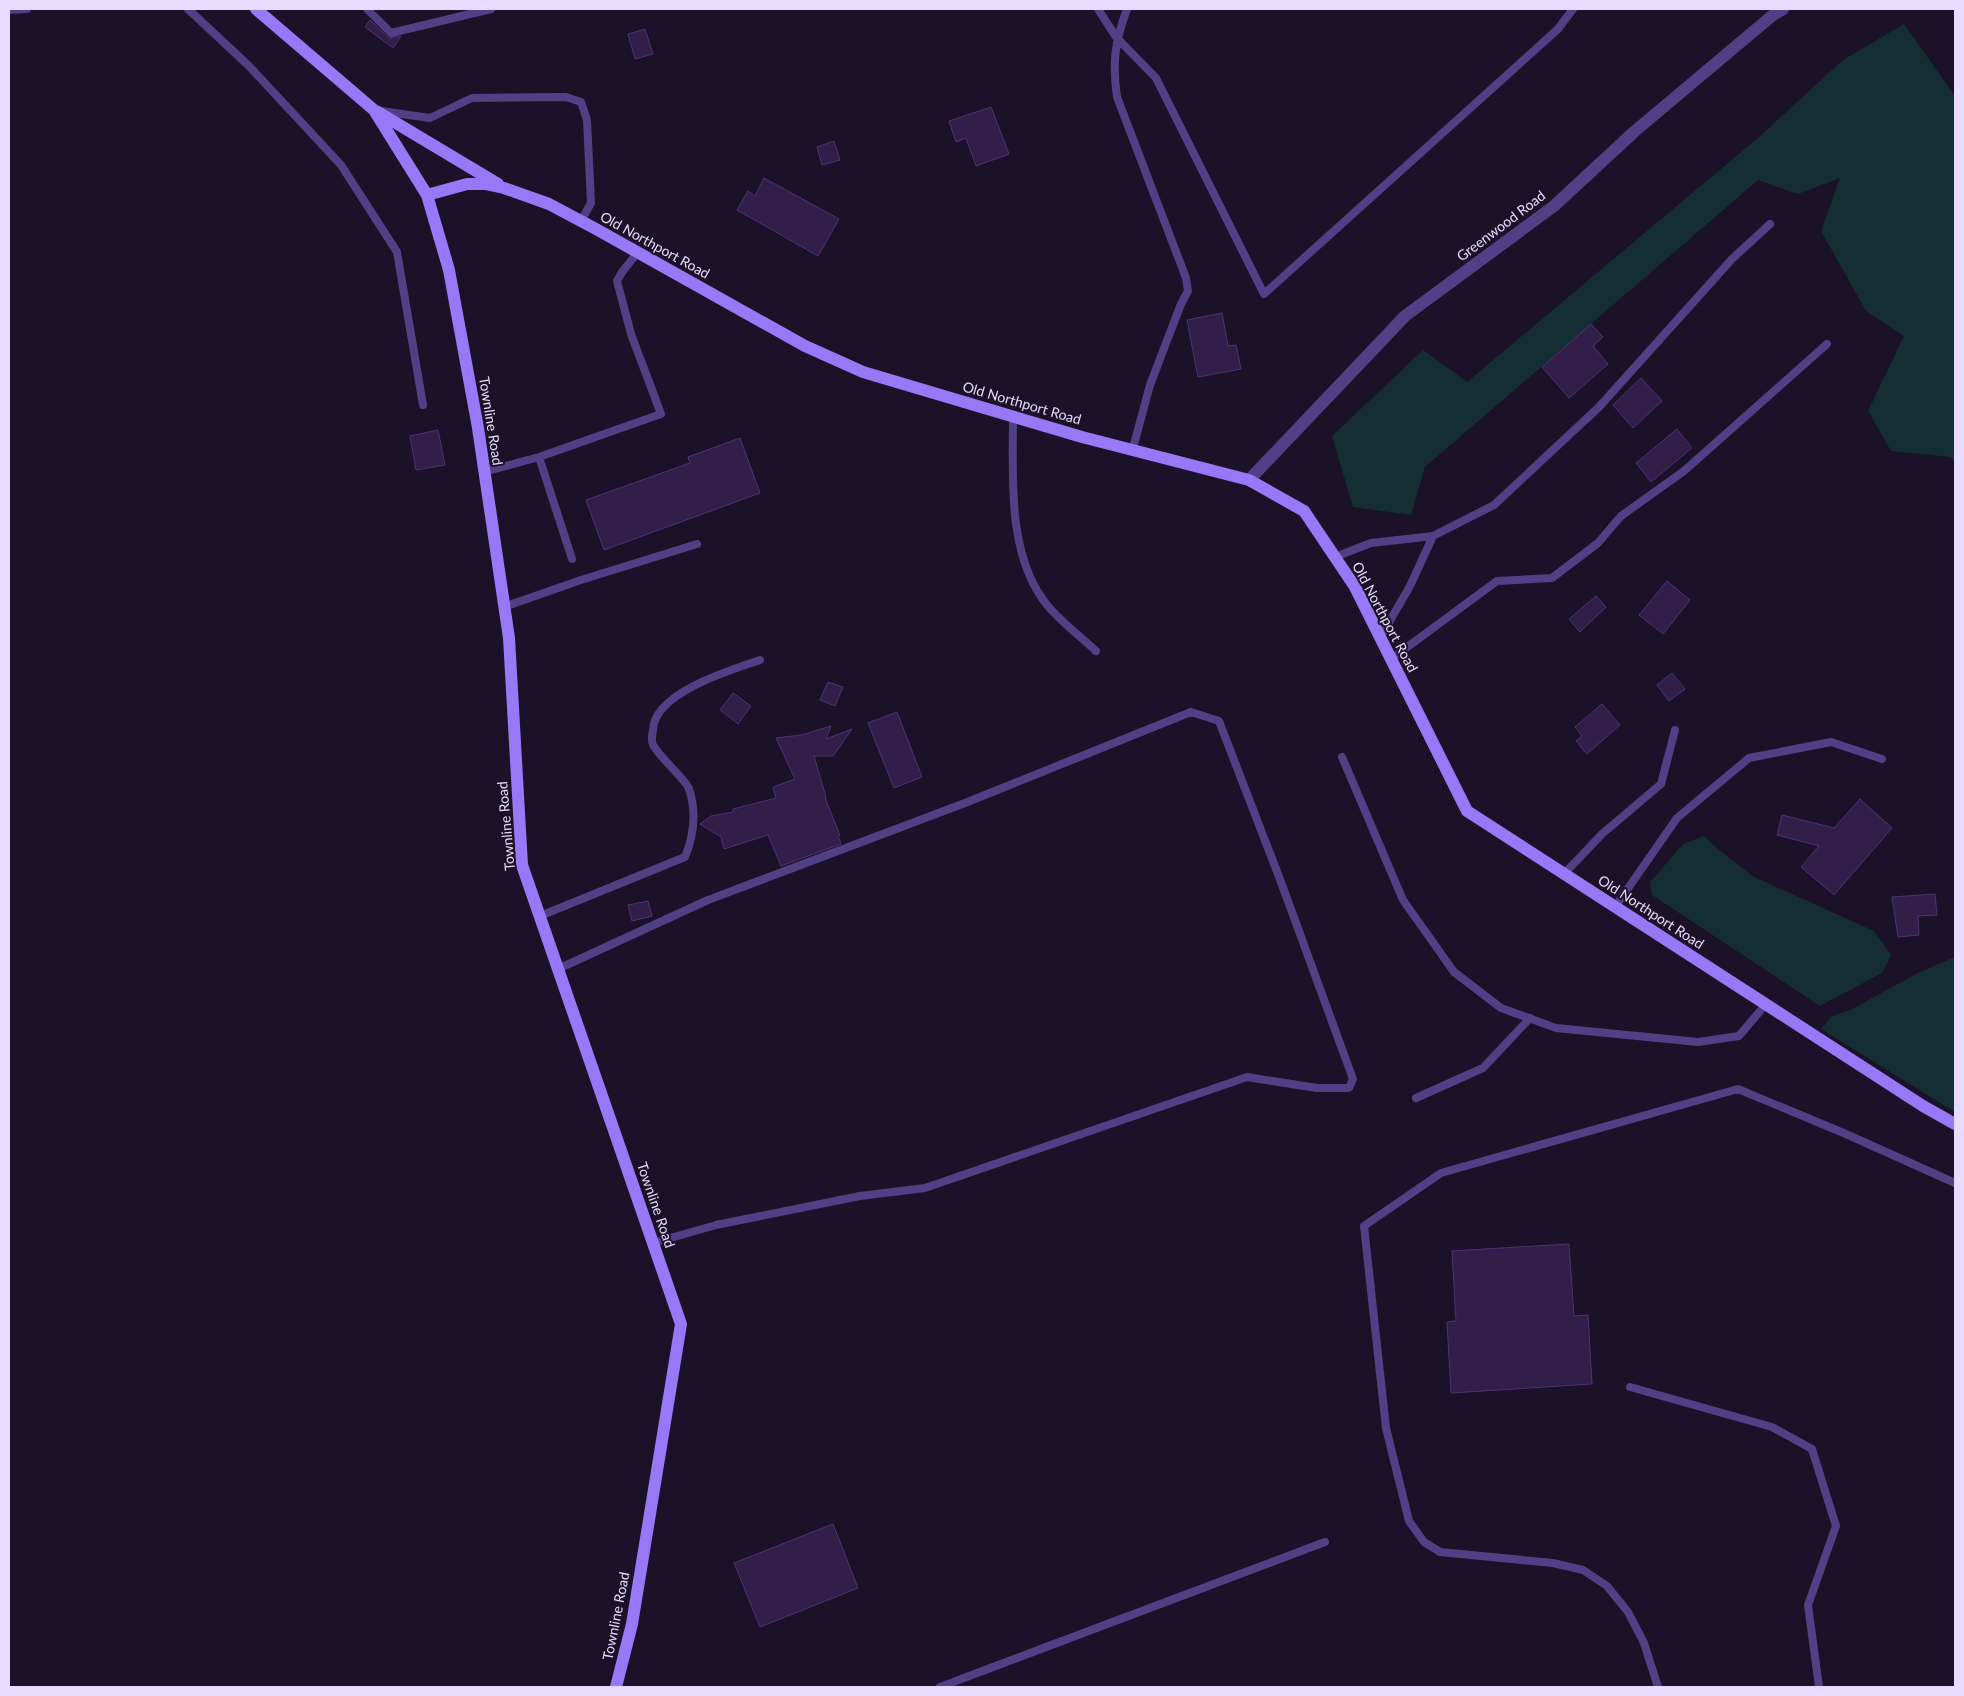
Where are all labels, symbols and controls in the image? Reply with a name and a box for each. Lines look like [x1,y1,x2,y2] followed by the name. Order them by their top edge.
[1453,187,1548,265] street label: Greenwood Road
[597,207,713,282] street label: Old Northport Road
[476,375,507,467] street label: Townline Road
[961,377,1083,428] street label: Old Northport Road
[1349,559,1422,675] street label: Old Northport Road
[493,781,518,871] street label: Townline Road
[1595,871,1707,952] street label: Old Northport Road
[634,1160,679,1250] street label: Townline Road
[599,1570,632,1662] street label: Townline Road

